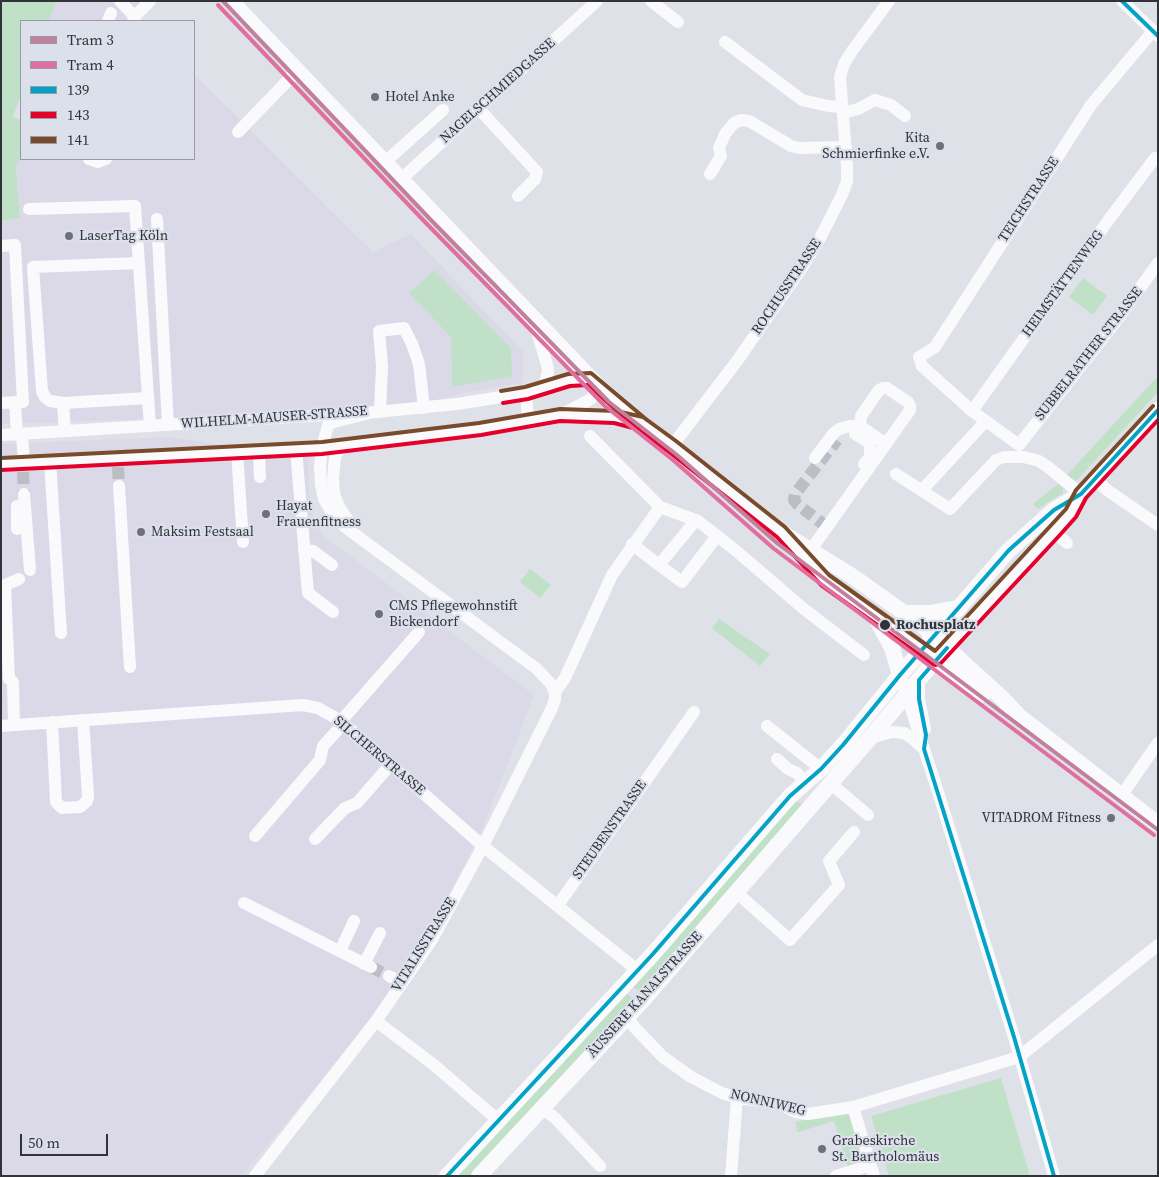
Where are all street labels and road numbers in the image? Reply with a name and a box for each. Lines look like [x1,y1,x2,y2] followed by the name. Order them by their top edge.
[437,35,559,147] street label: NAGELSCHMIEDGASSE
[995,154,1063,246] street label: TEICHSTRASSE
[1019,227,1107,341] street label: HEIMSTÄTTENWEG
[749,236,825,338] street label: ROCHUSSTRASSE
[1032,284,1146,424] street label: SUBBELRATHER STRASSE
[180,403,368,433] street label: WILHELM-MAUSER-STRASSE
[330,713,428,799] street label: SILCHERSTRASSE
[570,777,650,883] street label: STEUBENSTRASSE
[388,895,460,995] street label: VITALISSTRASSE
[584,929,706,1061] street label: ÄUSSERE KANALSTRASSE
[729,1086,807,1120] street label: NONNIWEG

